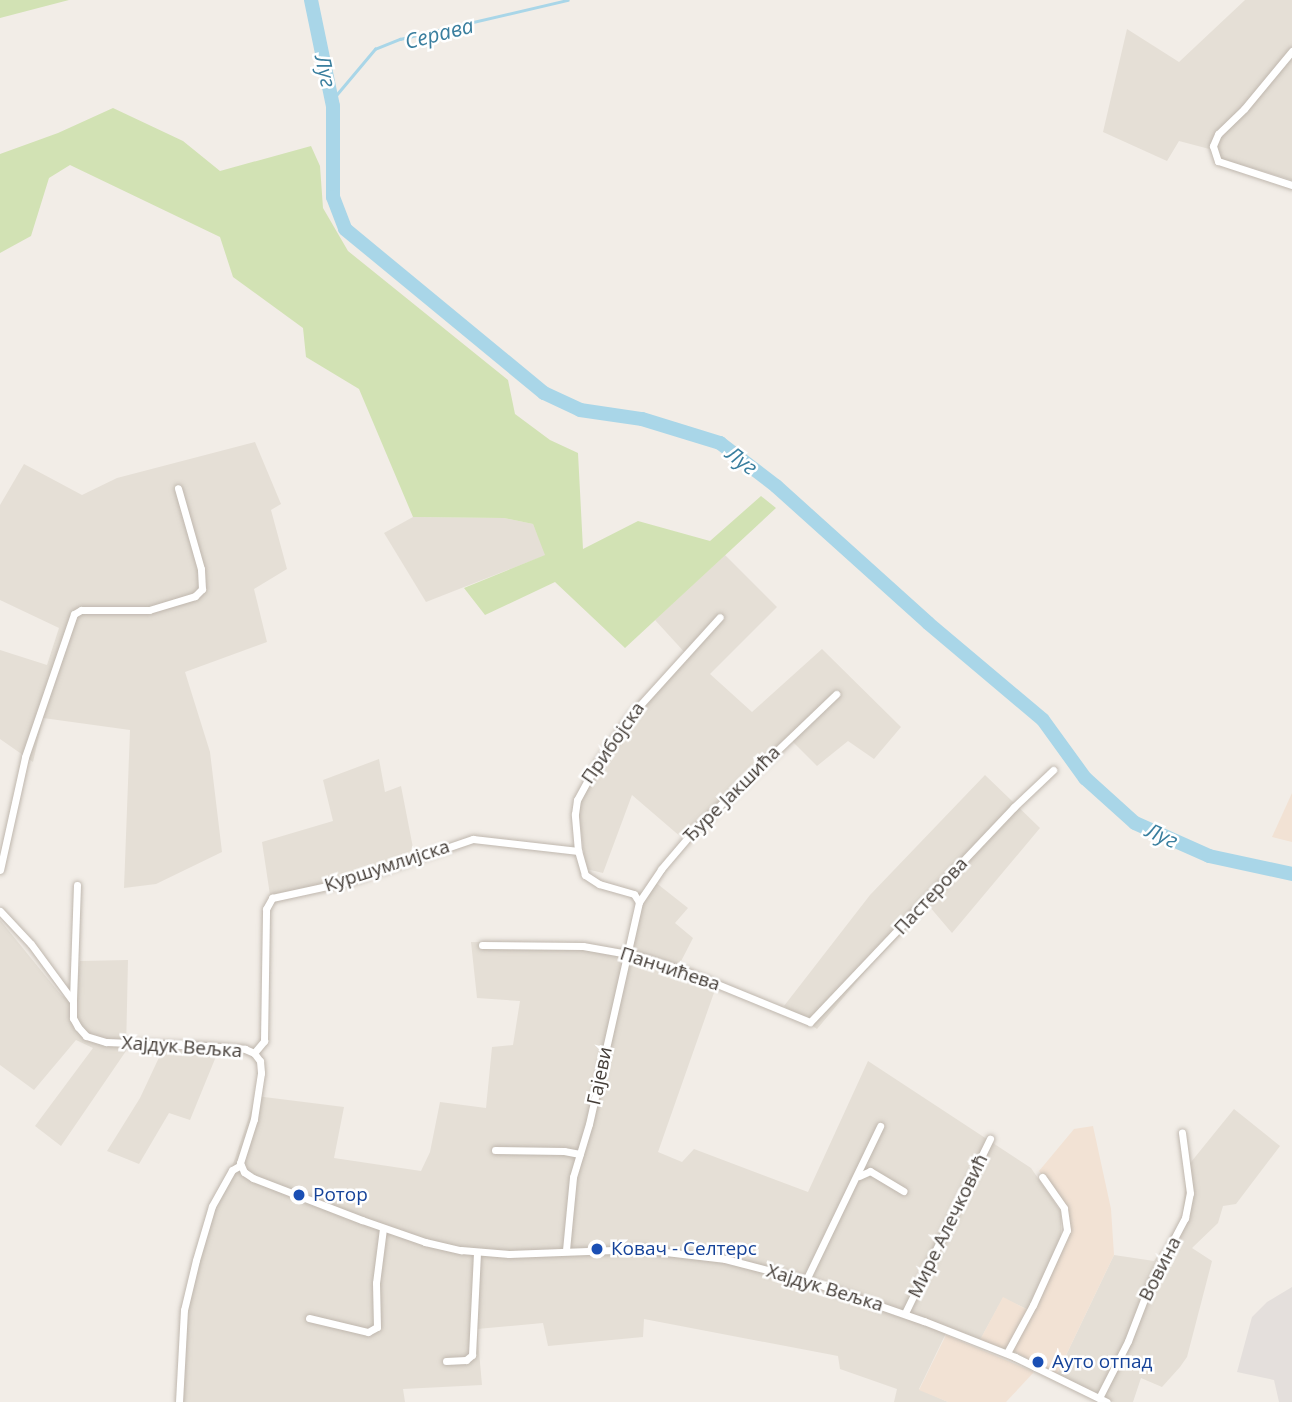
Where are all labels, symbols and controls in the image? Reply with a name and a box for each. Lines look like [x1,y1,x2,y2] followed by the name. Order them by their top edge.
[402,12,476,54] water label: Серава
[310,52,342,90] water label: Луг
[721,440,763,480] water label: Луг
[577,698,649,788] street label: Прибојска
[679,741,785,847] street label: Ђуре Јакшића
[1142,817,1182,853] water label: Луг
[322,835,452,897] street label: Куршумлијска
[889,853,973,939] street label: Пастерова
[617,942,723,996] street label: Панчићева
[121,1031,243,1063] street label: Хајдук Вељка
[583,1045,617,1107] street label: Гајеви
[903,1150,993,1302] street label: Мире Алечковић
[313,1184,368,1206] place label: Ротор
[291,1187,307,1203] marker: Ротор
[1134,1233,1186,1305] street label: Вовина
[611,1238,757,1260] place label: Ковач - Селтерс
[589,1241,605,1257] marker: Ковач - Селтерс
[764,1259,886,1317] street label: Хајдук Вељка
[1052,1351,1152,1373] place label: Ауто отпад
[1030,1354,1046,1370] marker: Ауто отпад

